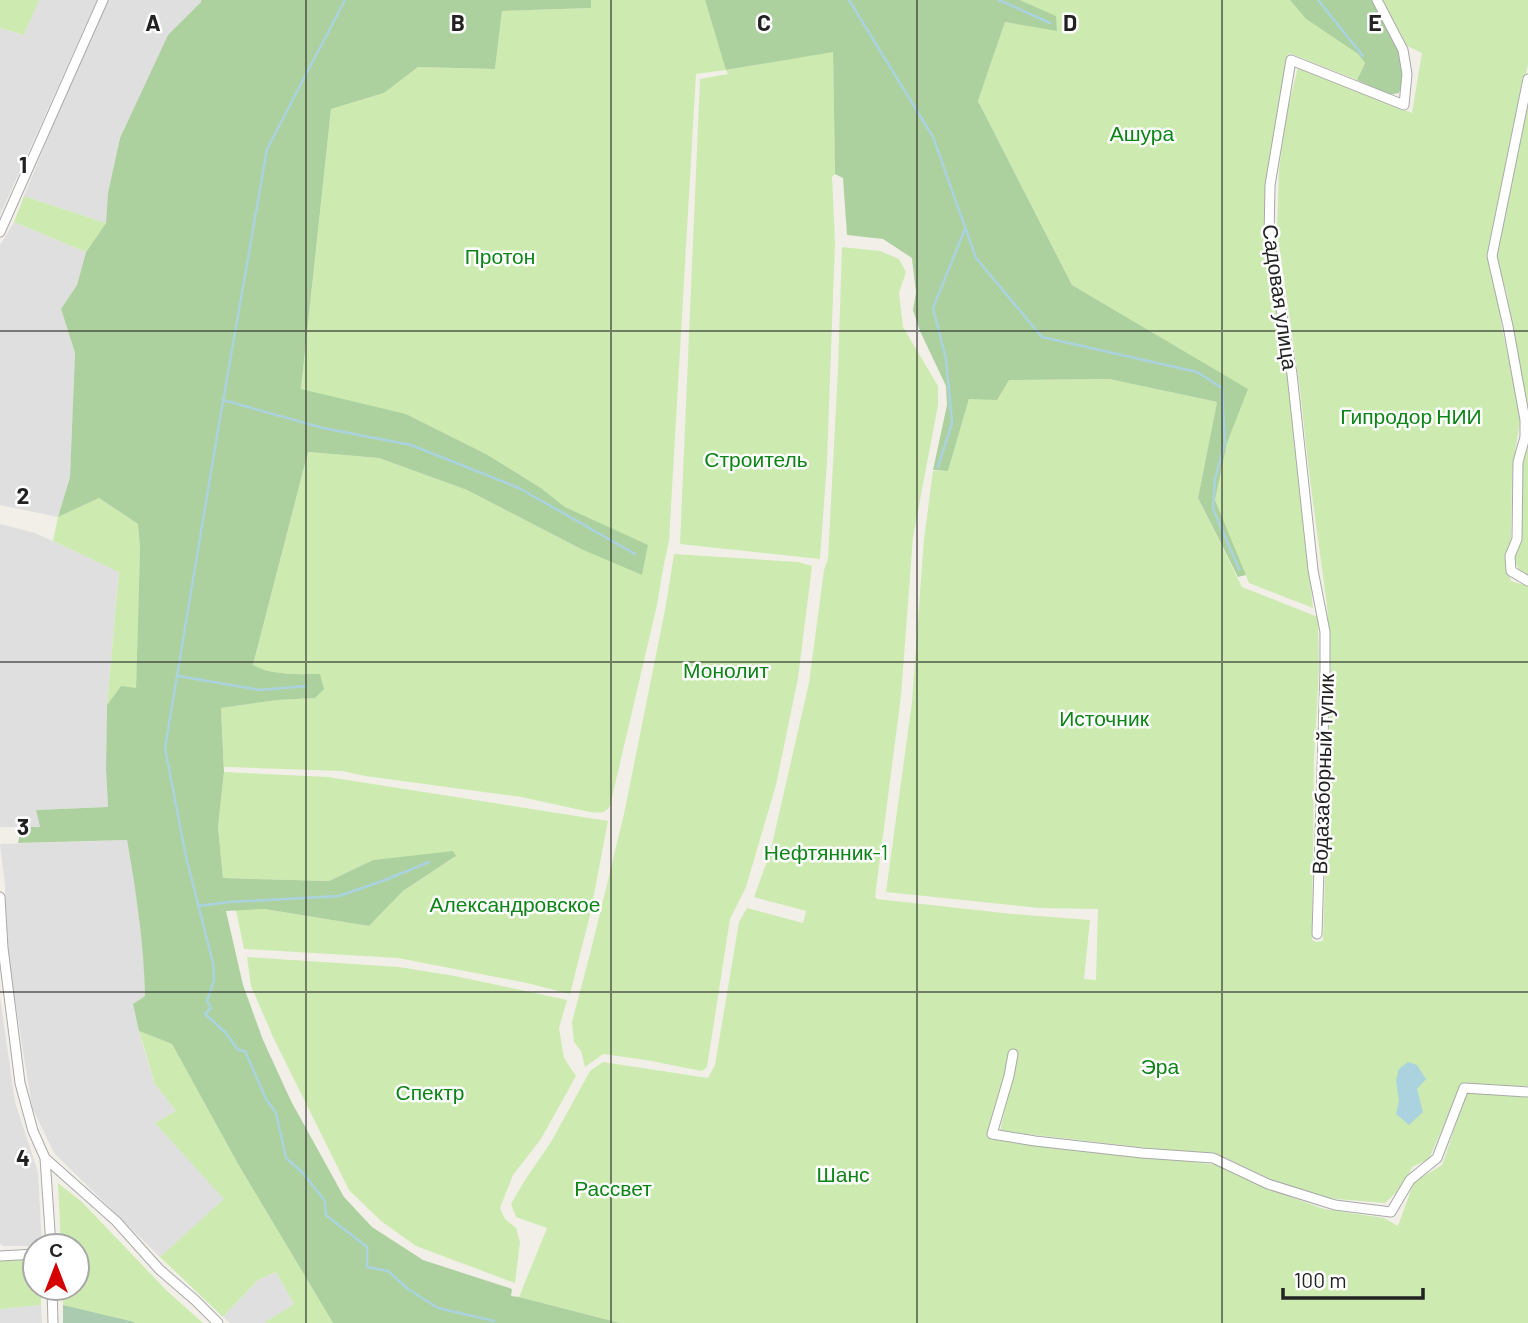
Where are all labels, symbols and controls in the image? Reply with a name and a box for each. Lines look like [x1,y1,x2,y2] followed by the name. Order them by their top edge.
[145,8,161,36] text: A
[451,8,465,36] text: B
[757,8,771,36] text: C
[1063,8,1077,36] text: D
[1368,8,1382,36] text: E
[1110,120,1175,145] park label: Ашура
[19,150,27,178] text: 1
[1258,223,1304,372] street label: Садовая улица
[465,243,535,268] park label: Протон
[1340,403,1482,428] park label: Гипродор НИИ
[704,446,808,471] park label: Строитель
[17,481,29,509] text: 2
[683,657,769,682] park label: Монолит
[1306,672,1338,875] street label: Водазаборный тупик
[1059,705,1150,730] park label: Источник
[17,812,29,840] text: 3
[764,839,888,864] park label: Нефтянник-1
[430,891,600,916] park label: Александровское
[1141,1053,1180,1078] park label: Эра
[396,1079,464,1104] park label: Спектр
[16,1143,30,1171] text: 4
[816,1161,870,1186] park label: Шанс
[574,1175,652,1200] park label: Рассвет
[21,1232,91,1302] north arrow
[49,1238,63,1261] text: С
[1283,1256,1423,1300] scale bar
[1294,1267,1347,1292] text: 100 m

